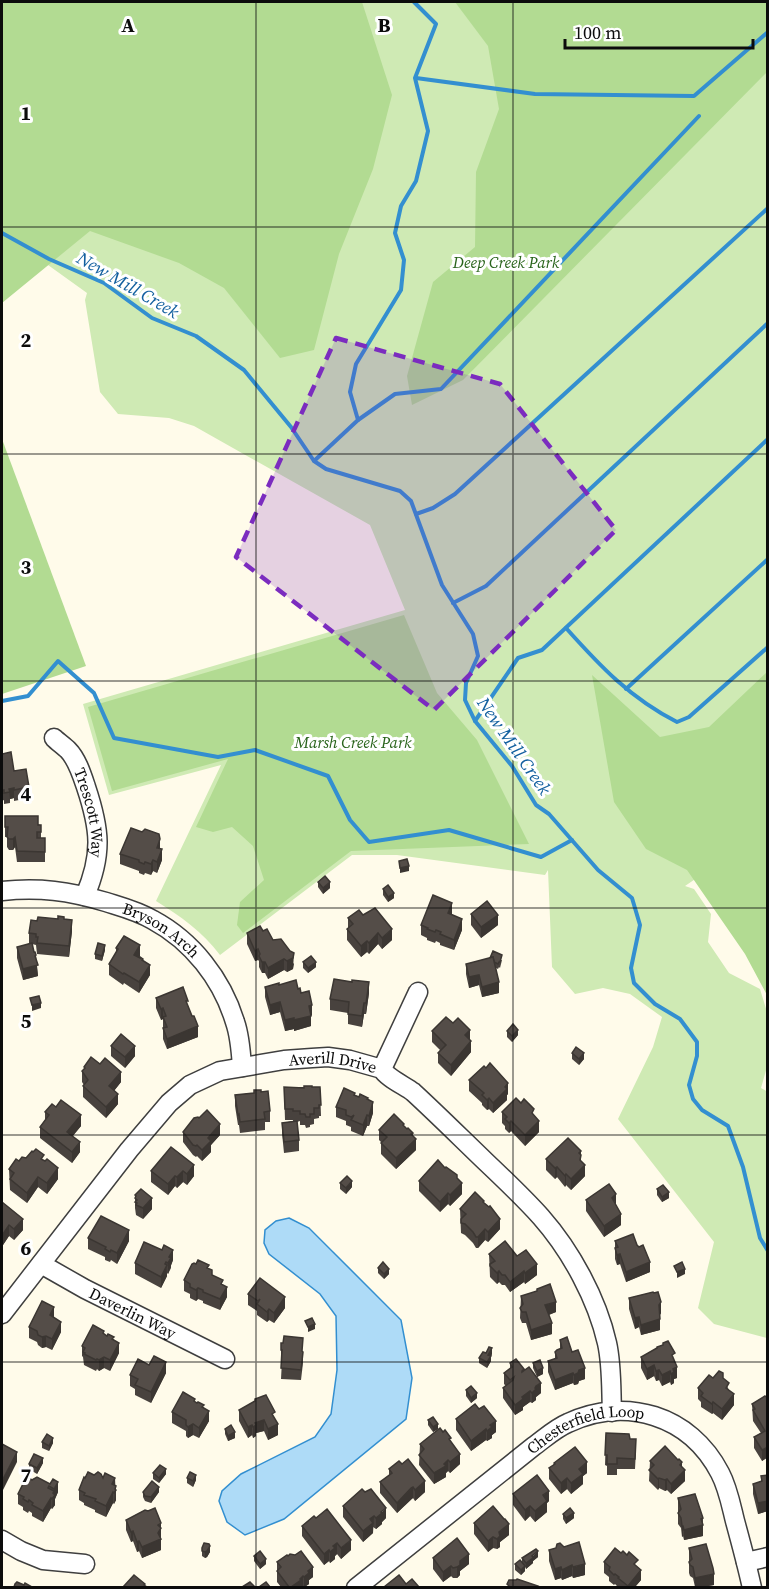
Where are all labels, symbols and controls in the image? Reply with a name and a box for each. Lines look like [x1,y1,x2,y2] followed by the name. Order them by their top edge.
[121,11,135,39] text: A
[377,11,391,39] text: B
[565,12,752,50] scale bar
[574,20,621,45] text: 100 m
[21,99,31,127] text: 1
[72,245,184,324] water label: New Mill Creek
[452,251,560,273] park label: Deep Creek Park
[21,326,32,354] text: 2
[21,553,32,581] text: 3
[471,691,558,800] water label: New Mill Creek
[293,731,412,753] park label: Marsh Creek Park
[69,765,109,859] street label: Trescott Way
[21,780,32,808] text: 4
[120,897,205,963] street label: Bryson Arch
[21,1007,32,1035] text: 5
[288,1046,379,1078] street label: Averill Drive
[21,1234,32,1262] text: 6
[85,1282,181,1344] street label: Daverlin Way
[522,1400,646,1459] street label: Chesterfield Loop
[21,1461,32,1489] text: 7

